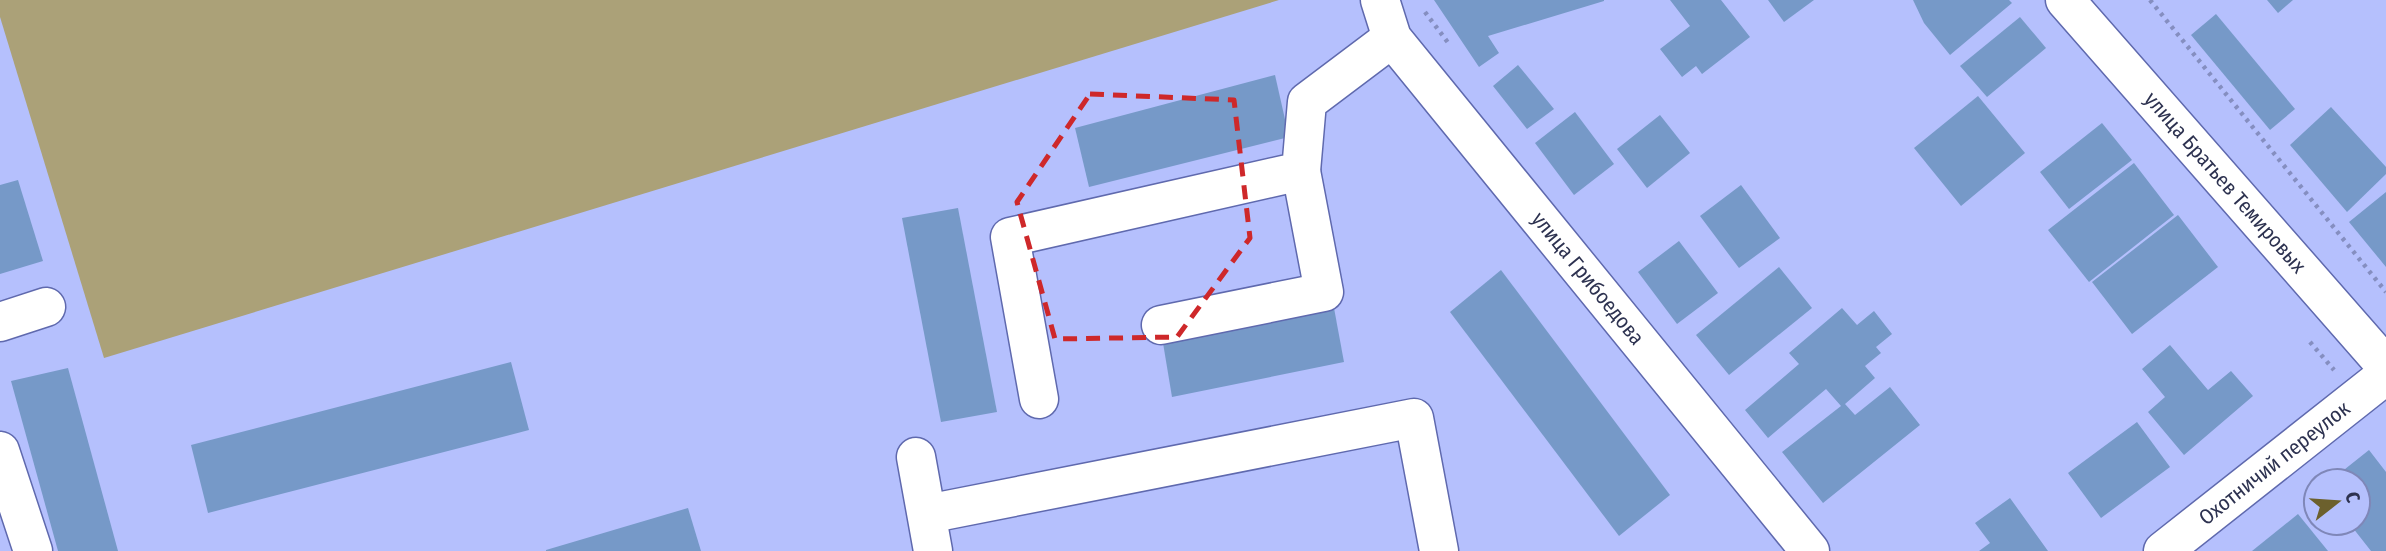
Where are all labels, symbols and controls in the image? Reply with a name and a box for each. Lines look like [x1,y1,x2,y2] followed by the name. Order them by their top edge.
[2139,87,2312,279] street label: улица Братьев Темировых
[1526,207,1650,350] street label: улица Грибоедова
[2194,395,2355,531] street label: Охотничий переулок
[2302,467,2372,537] north arrow
[2340,489,2365,505] text: С

